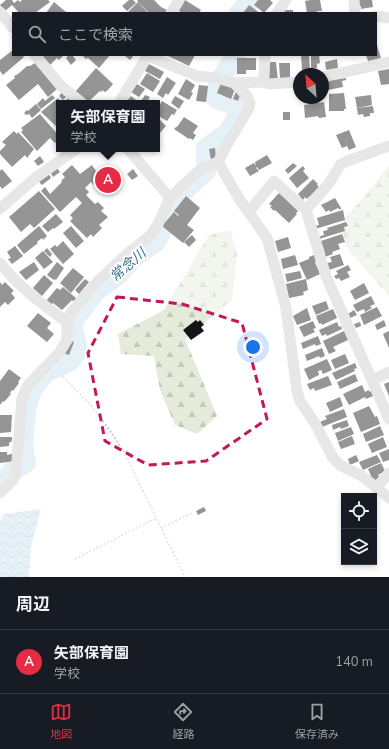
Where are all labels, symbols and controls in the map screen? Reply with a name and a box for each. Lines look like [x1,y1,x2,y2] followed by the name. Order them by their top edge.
[12,12,377,56] search box
[26,23,48,45] icon: search
[58,25,133,45] text: ここで検索
[293,68,329,104] north arrow
[56,100,160,152] popup
[70,107,146,127] text: 矢部保育園
[70,129,97,147] text: 学校
[95,165,121,195] pin: A
[106,243,152,286] water label: 常念川
[243,337,263,357] your location
[341,493,377,565] map controls
[341,493,377,529] button: locate
[341,529,377,565] button: layers
[16,593,50,616] text: 周辺
[54,643,129,663] text: 矢部保育園
[24,653,34,671] text: A
[335,653,373,671] text: 140 m
[54,665,80,683] text: 学校
[50,701,72,742] tab: 地図
[172,701,194,742] tab: 経路
[295,701,339,742] tab: 保存済み

